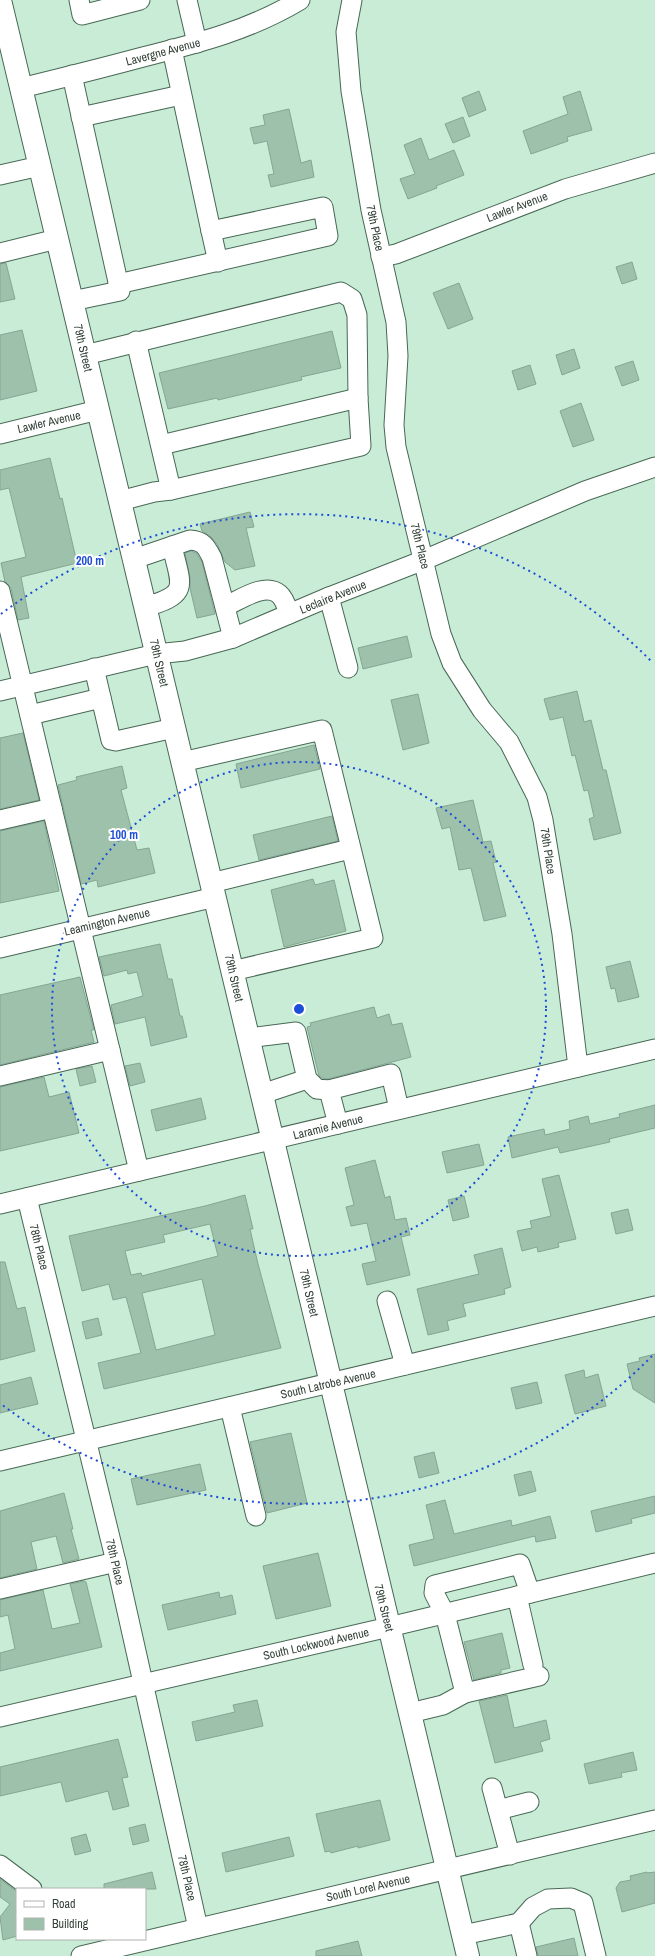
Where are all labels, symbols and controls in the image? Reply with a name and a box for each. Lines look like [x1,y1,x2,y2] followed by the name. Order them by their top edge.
[124,34,202,70] street label: Lavergne Avenue
[484,188,550,226] street label: Lawler Avenue
[362,204,388,252] street label: 79th Place
[70,323,96,374] street label: 79th Street
[16,407,82,437] street label: Lawler Avenue
[407,521,433,571] street label: 79th Place
[76,553,104,569] text: 200 m
[297,576,369,618] street label: Leclaire Avenue
[146,638,172,689] street label: 79th Street
[110,827,138,843] text: 100 m
[536,827,560,875] street label: 79th Place
[63,904,151,940] street label: Leamington Avenue
[221,953,247,1004] street label: 79th Street
[292,1002,306,1016] centre of rings
[291,1111,365,1143] street label: Laramie Avenue
[26,1222,52,1272] street label: 78th Place
[296,1268,322,1319] street label: 79th Street
[279,1365,377,1403] street label: South Latrobe Avenue
[102,1538,128,1586] street label: 78th Place
[370,1583,398,1634] street label: 79th Street
[262,1624,370,1664] street label: South Lockwood Avenue
[174,1854,200,1902] street label: 78th Place
[324,1871,412,1905] street label: South Lorel Avenue
[16,1888,146,1940] legend
[52,1896,76,1912] text: Road
[52,1916,89,1932] text: Building

